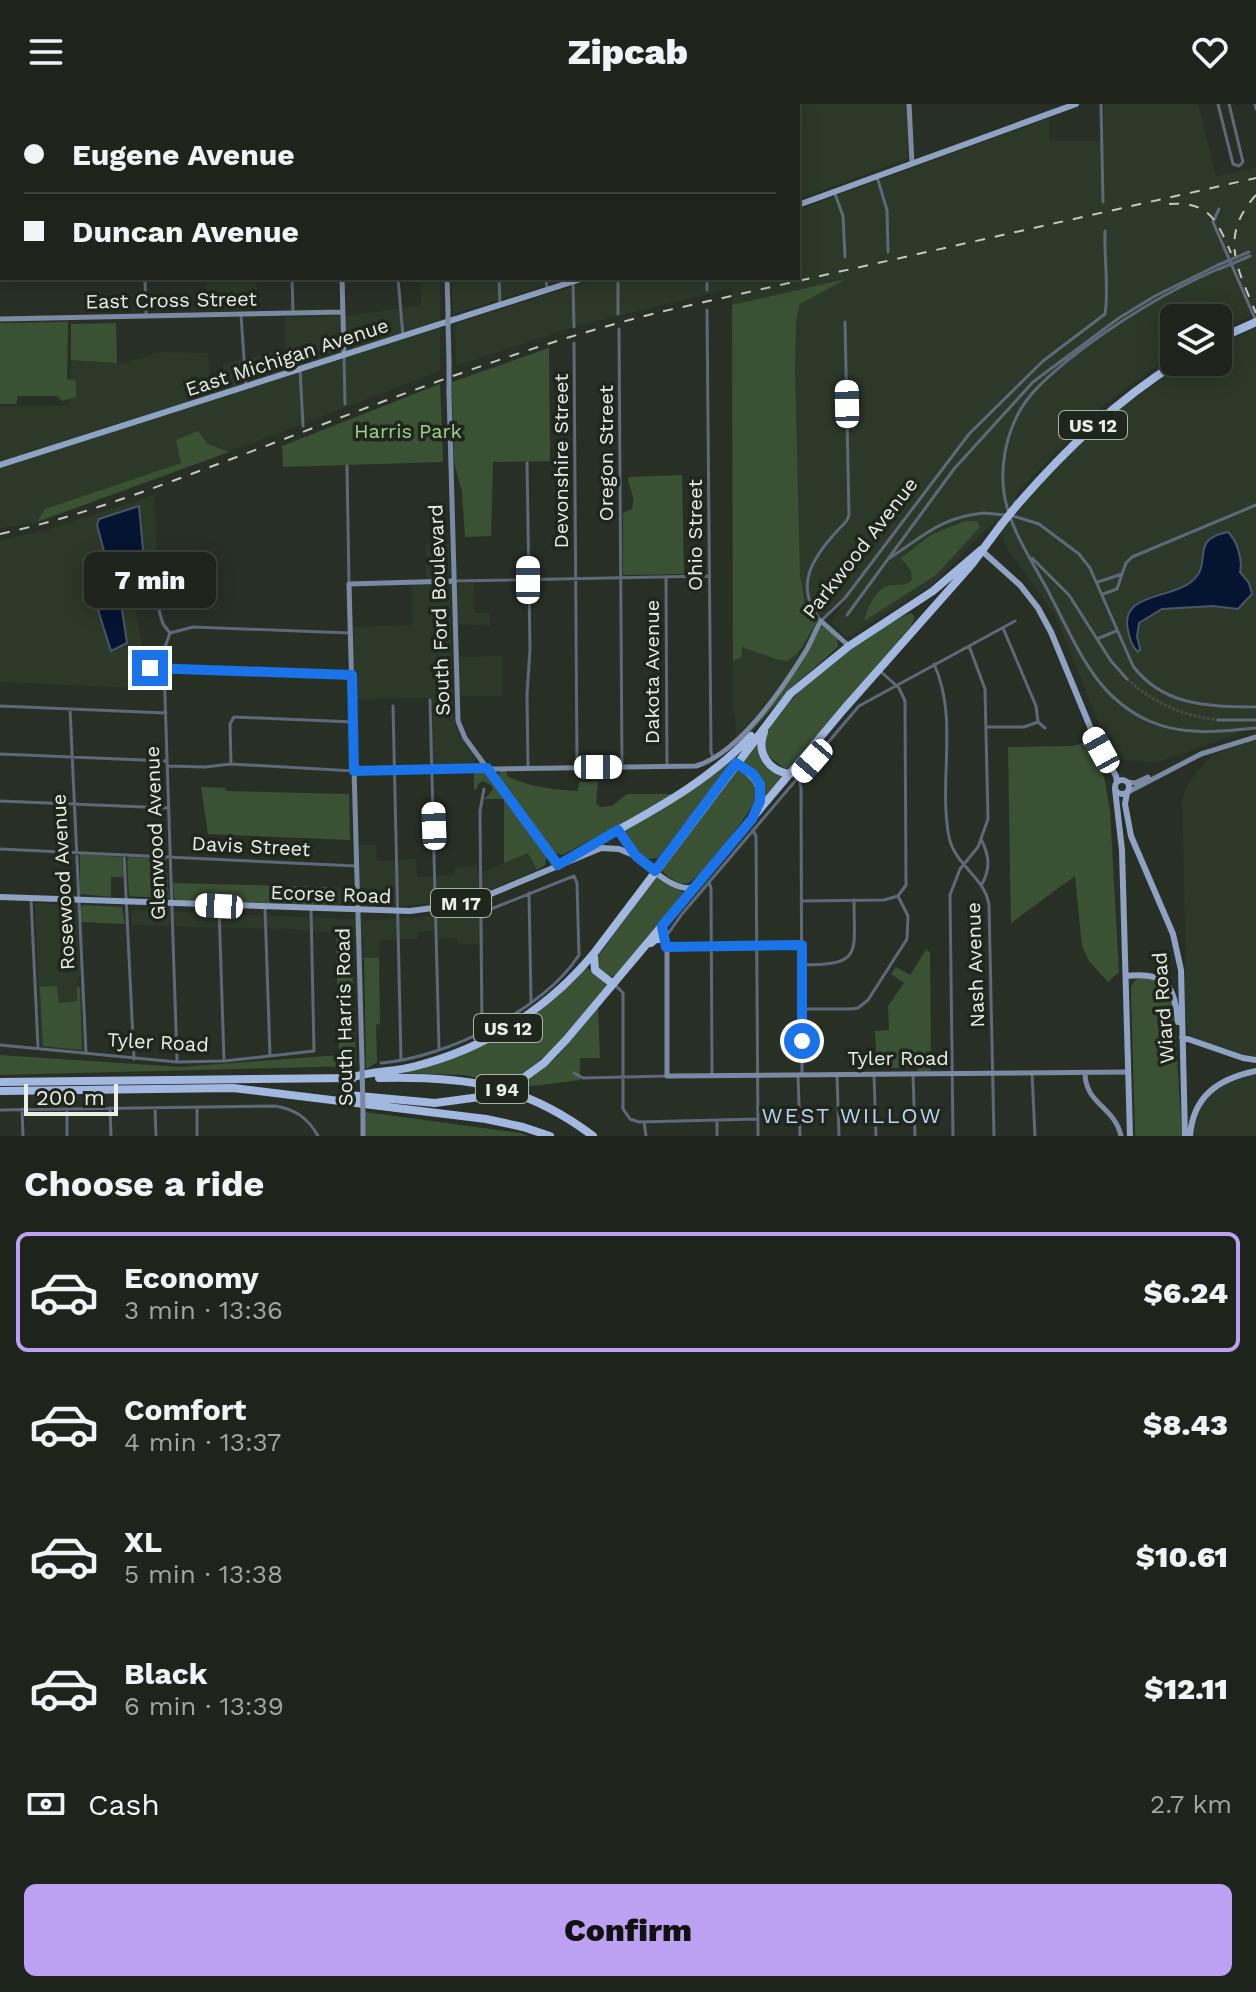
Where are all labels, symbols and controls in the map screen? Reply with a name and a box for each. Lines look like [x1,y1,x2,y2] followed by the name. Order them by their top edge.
[24,30,68,74] icon: menu
[1188,30,1232,74] icon: heart
[568,31,688,73] text: Zipcab
[72,137,295,172] text: Eugene Avenue
[72,214,299,249] text: Duncan Avenue
[85,286,258,313] street label: East Cross Street
[1160,304,1232,376] map controls
[1160,304,1232,376] button: layers
[182,313,392,401] street label: East Michigan Avenue
[549,373,573,549] street label: Devonshire Street
[835,380,859,428] car
[594,384,618,521] street label: Oregon Street
[1059,411,1127,439] road number: US 12
[354,419,462,443] park label: Harris Park
[797,473,923,623] street label: Parkwood Avenue
[683,479,707,591] street label: Ohio Street
[423,504,455,716] street label: South Ford Boulevard
[84,552,216,608] callout: 7 min
[516,556,540,604] car
[115,565,185,595] text: 7 min
[640,600,664,744] street label: Dakota Avenue
[132,650,168,686] route end
[1079,723,1123,777] car
[787,735,837,787] car
[140,746,170,920] street label: Glenwood Avenue
[574,755,622,779] car
[46,793,80,971] street label: Rosewood Avenue
[421,802,447,850] car
[191,831,312,861] street label: Davis Street
[270,880,392,908] street label: Ecorse Road
[431,889,491,917] road number: M 17
[194,893,244,919] car
[961,902,989,1028] street label: Nash Avenue
[330,928,358,1106] street label: South Harris Road
[1147,951,1179,1065] street label: Wiard Road
[474,1014,542,1042] road number: US 12
[784,1023,820,1059] route start
[107,1027,209,1057] street label: Tyler Road
[847,1046,949,1070] street label: Tyler Road
[476,1075,528,1103] road number: I 94
[24,1080,118,1116] scale bar
[36,1085,105,1110] text: 200 m
[761,1103,943,1128] district label: WEST WILLOW
[24,1163,264,1205] text: Choose a ride
[28,1256,100,1328] icon: car
[124,1260,259,1295] text: Economy
[1143,1275,1228,1310] text: $6.24
[124,1295,283,1325] text: 3 min · 13:36
[28,1388,100,1460] icon: car
[124,1392,246,1427] text: Comfort
[1143,1407,1228,1442] text: $8.43
[124,1427,281,1457] text: 4 min · 13:37
[28,1520,100,1592] icon: car
[124,1524,162,1559] text: XL
[1136,1539,1228,1574] text: $10.61
[124,1559,283,1589] text: 5 min · 13:38
[28,1652,100,1724] icon: car
[124,1656,208,1691] text: Black
[1144,1671,1228,1706] text: $12.11
[124,1691,284,1721] text: 6 min · 13:39
[24,1782,68,1826] icon: cash
[88,1787,160,1822] text: Cash
[1150,1789,1232,1819] text: 2.7 km
[24,1884,1232,1976] button: Confirm

